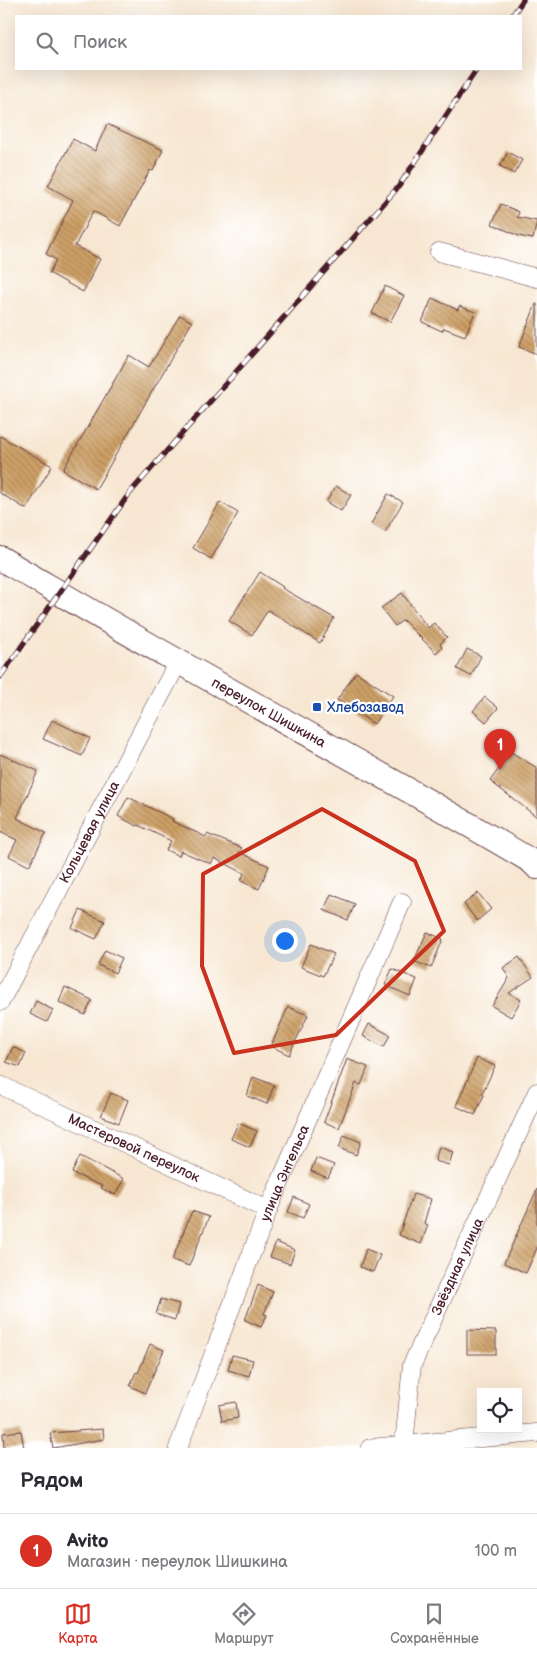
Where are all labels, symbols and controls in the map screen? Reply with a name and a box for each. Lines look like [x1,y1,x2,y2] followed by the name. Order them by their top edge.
[15,15,522,70] search box
[33,29,61,57] icon: search
[73,31,127,54] text: Поиск
[209,674,330,752] street label: переулок Шишкина
[327,699,404,716] place label: Хлебозавод
[311,701,323,713] marker: Хлебозавод
[484,729,516,770] pin: 1
[56,777,124,886] street label: Кольцевая улица
[272,928,298,954] your location
[65,1110,203,1186] street label: Мастеровой переулок
[257,1122,313,1224] street label: улица Энгельса
[428,1215,488,1318] street label: Звёздная улица
[477,1388,522,1433] map controls
[477,1388,522,1433] button: locate
[20,1468,83,1493] text: Рядом
[67,1530,109,1553] text: Avito
[33,1542,39,1561] text: 1
[474,1542,517,1561] text: 100 m
[67,1553,288,1572] text: Магазин · переулок Шишкина
[58,1600,98,1647] tab: Карта
[214,1600,274,1647] tab: Маршрут
[390,1600,479,1647] tab: Сохранённые

